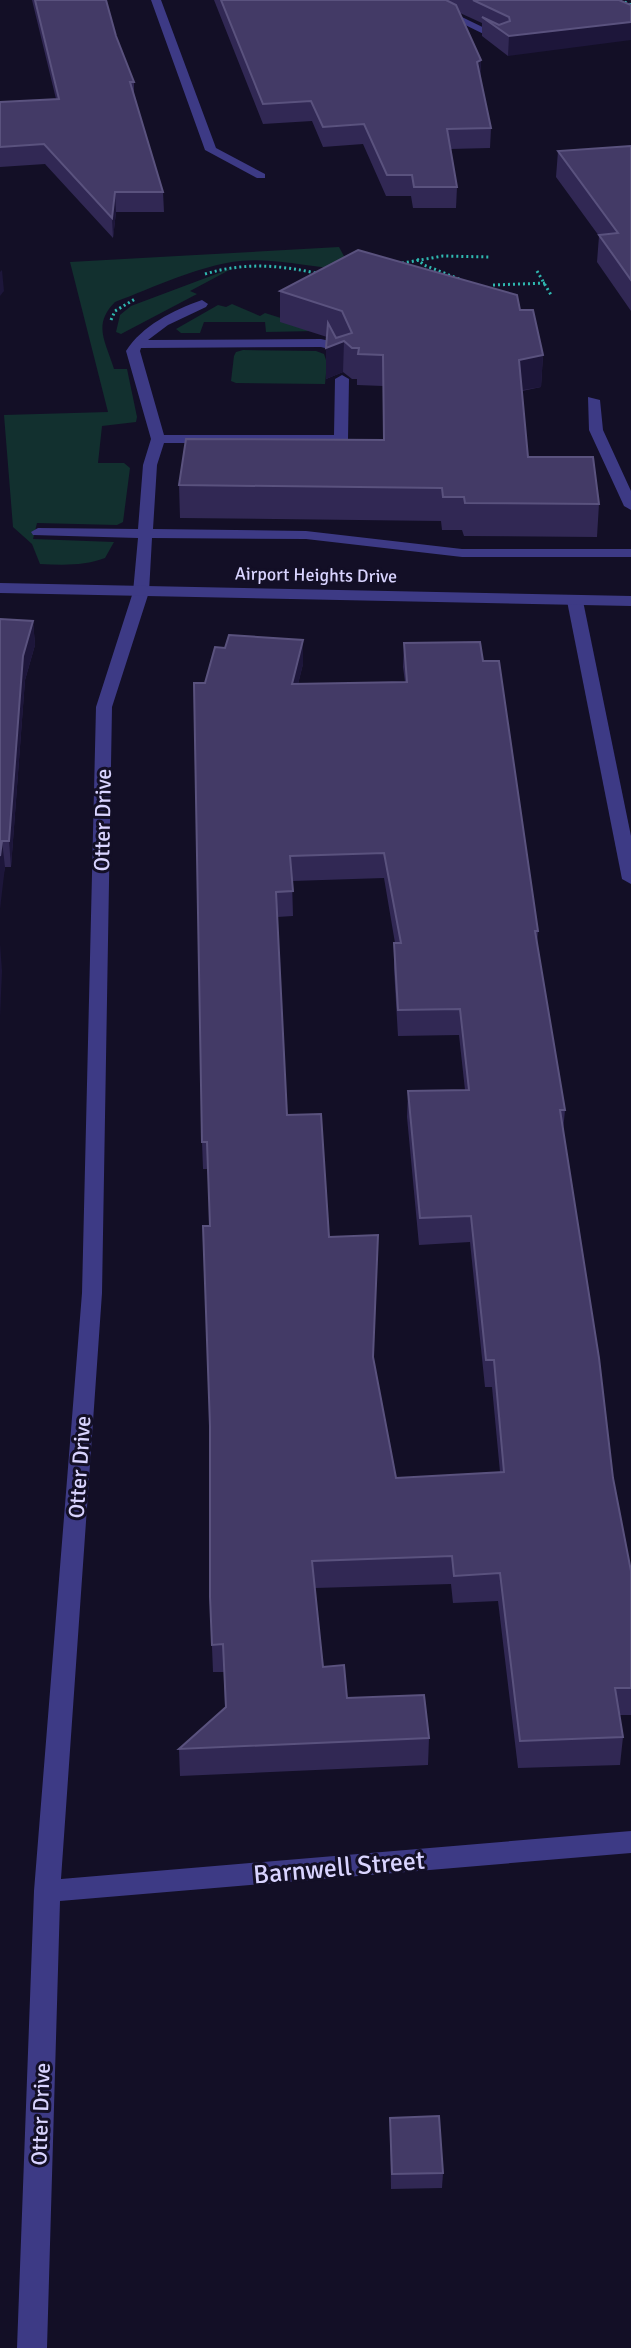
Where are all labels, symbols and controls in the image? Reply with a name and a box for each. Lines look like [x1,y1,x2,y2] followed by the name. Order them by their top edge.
[235,563,397,587] street label: Airport Heights Drive
[88,768,117,872] street label: Otter Drive
[62,1415,97,1519] street label: Otter Drive
[252,1845,426,1891] street label: Barnwell Street
[25,2062,56,2166] street label: Otter Drive

